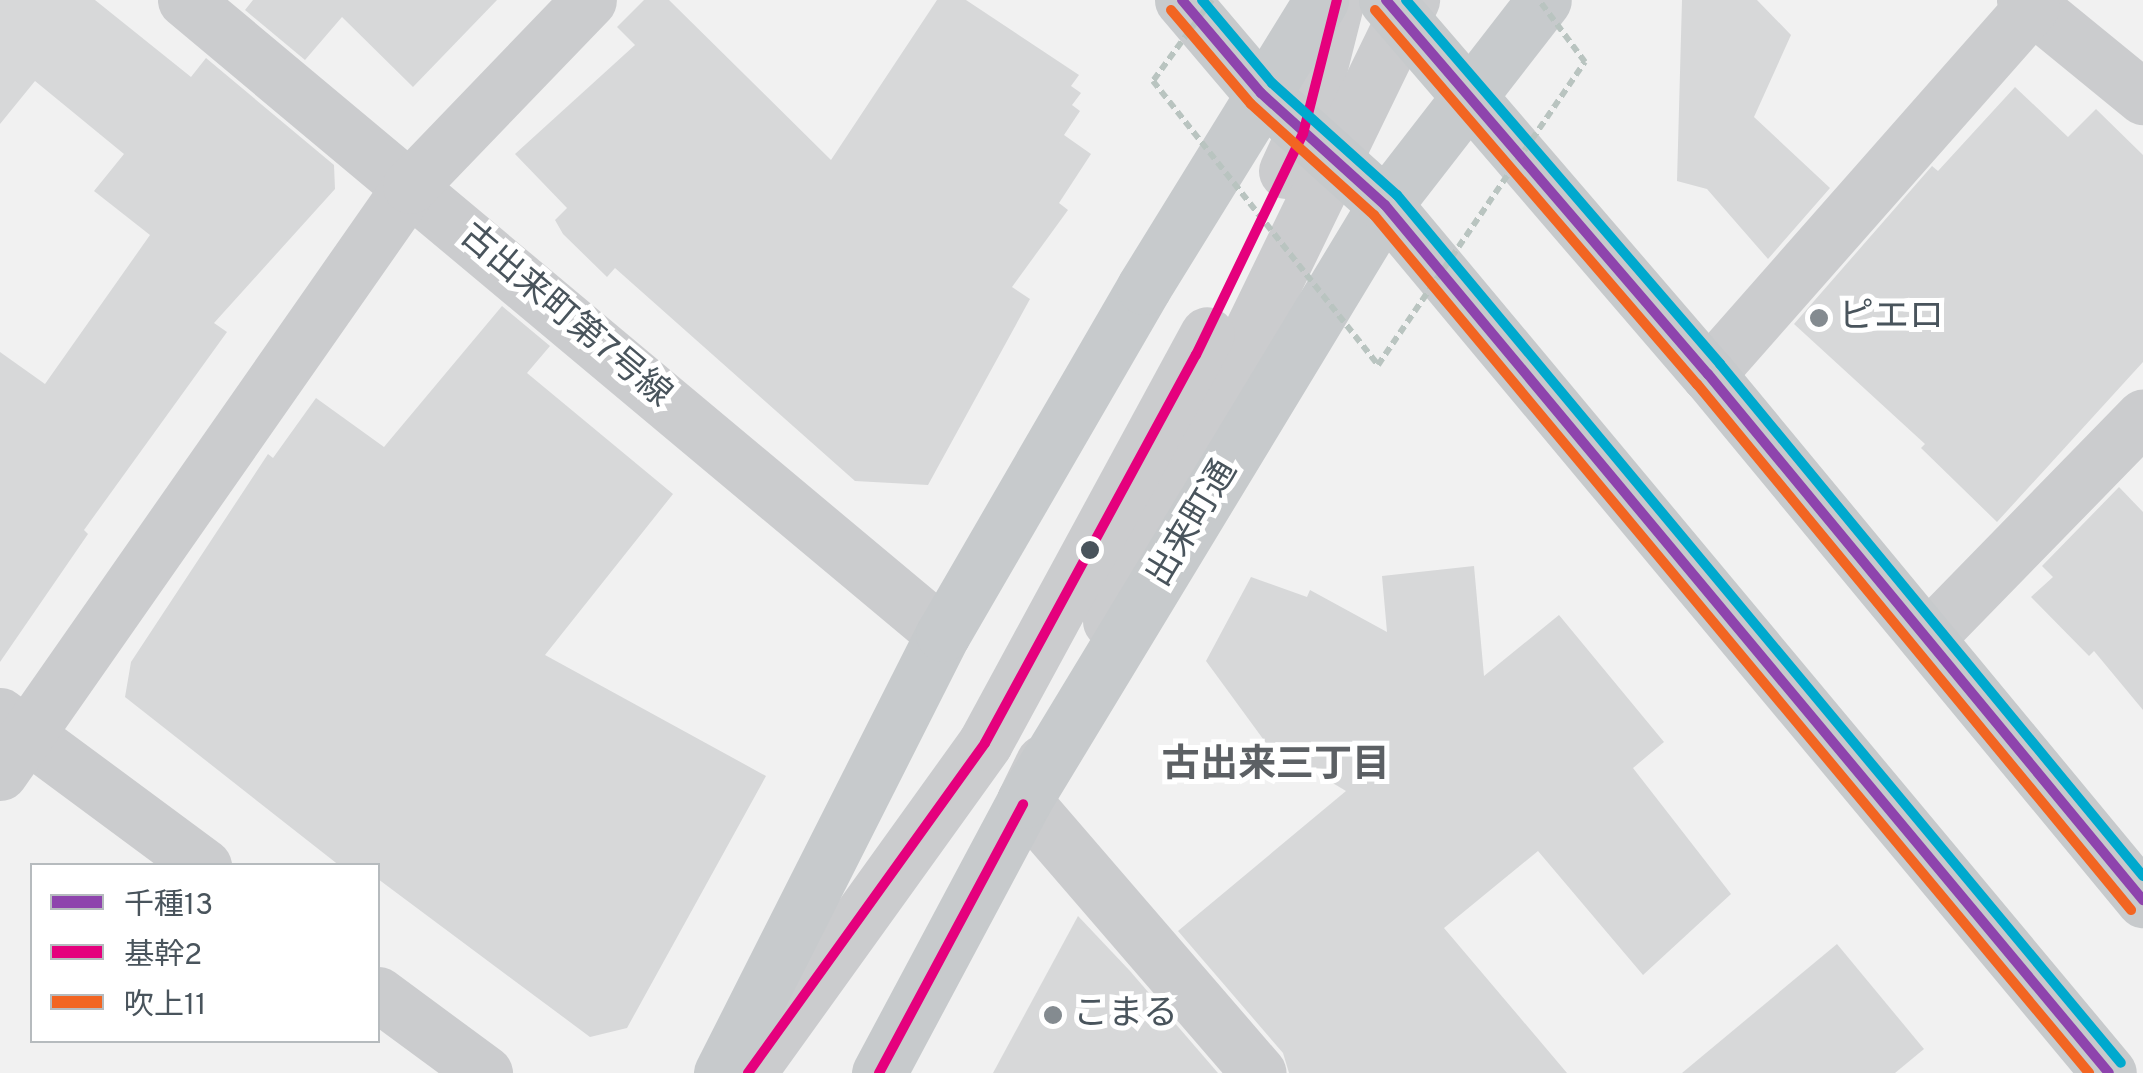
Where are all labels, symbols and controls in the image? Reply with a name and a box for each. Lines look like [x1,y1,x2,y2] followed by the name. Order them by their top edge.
[451,215,679,417] street label: 古出来町第7号線
[1839,297,1944,339] place label: ピエロ
[1808,307,1830,329] marker: ピエロ
[1139,453,1247,595] street label: 出来町通
[1080,540,1100,560] unlabelled marker
[1162,744,1390,790] district label: 古出来三丁目
[30,863,380,1043] legend
[124,888,213,925] text: 千種13
[124,938,202,975] text: 基幹2
[124,988,206,1025] text: 吹上11
[1073,994,1178,1036] place label: こまる
[1042,1004,1064,1026] marker: こまる

